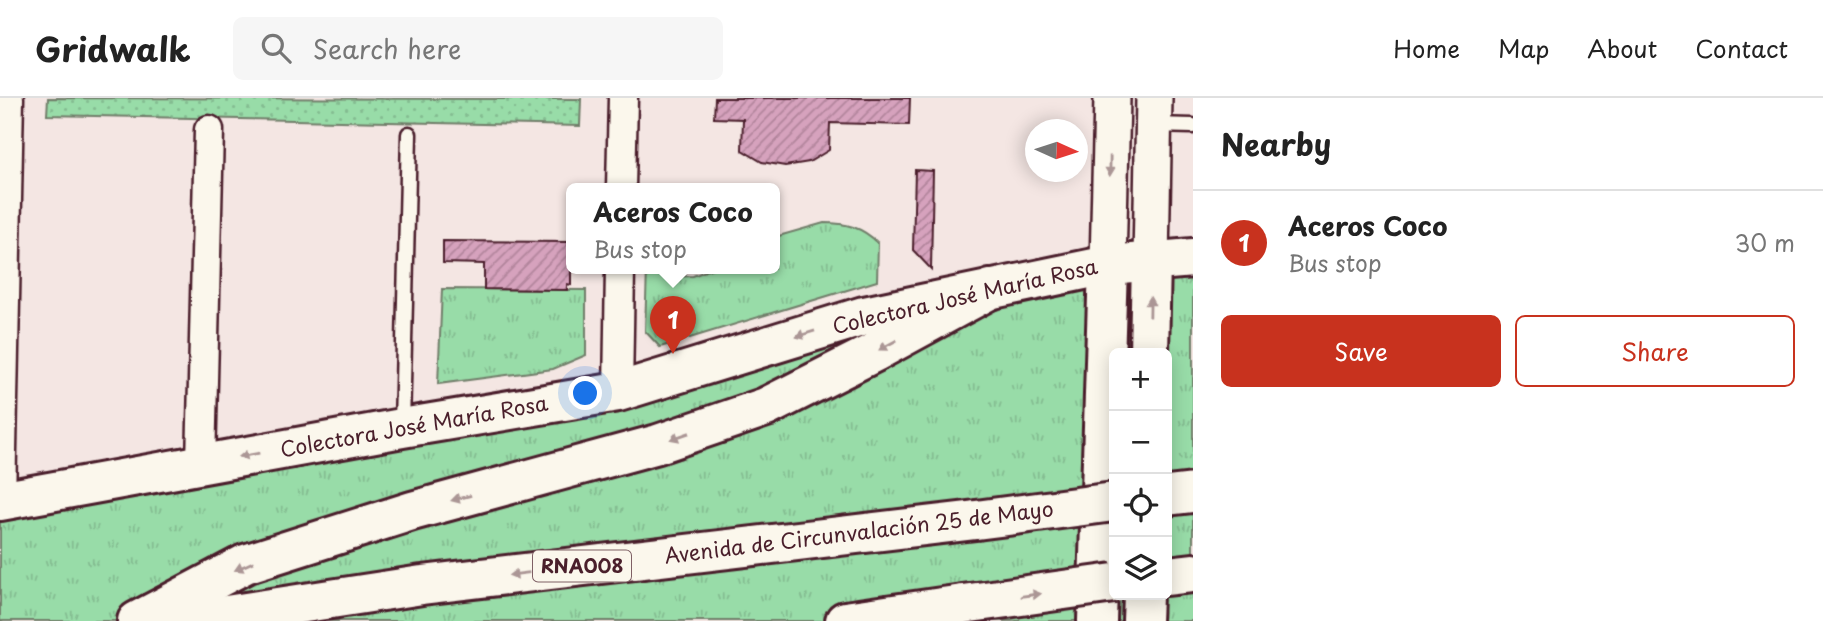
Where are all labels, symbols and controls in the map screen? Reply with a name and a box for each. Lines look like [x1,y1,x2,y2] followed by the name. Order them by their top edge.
[233,17,723,80] search box
[35,23,191,73] text: Gridwalk
[257,29,295,67] icon: search
[313,29,461,68] text: Search here
[1393,30,1460,66] text: Home
[1498,30,1549,66] text: Map
[1587,30,1657,66] text: About
[1695,30,1788,66] text: Contact
[1025,119,1088,182] north arrow
[1221,121,1331,166] text: Nearby
[1104,155,1116,177] one-way arrow
[566,183,780,274] popup
[593,192,753,231] text: Aceros Coco
[1288,206,1447,245] text: Aceros Coco
[1239,225,1250,260] text: 1
[1734,225,1795,260] text: 30 m
[593,231,687,266] text: Bus stop
[1288,245,1382,280] text: Bus stop
[829,249,1100,341] street label: Colectora José María Rosa
[650,296,696,354] pin: 1
[1144,296,1155,318] one-way arrow
[1221,315,1501,387] button: Save
[1515,315,1795,387] button: Share
[795,330,816,340] one-way arrow
[877,339,897,351] one-way arrow
[1109,348,1172,600] map controls
[1109,348,1172,411] button: +
[568,376,602,410] your location
[277,386,550,464] street label: Colectora José María Rosa
[1109,411,1172,474] button: −
[669,431,690,442] one-way arrow
[238,450,260,461] one-way arrow
[1109,474,1172,537] button: locate
[662,491,1055,571] street label: Avenida de Circunvalación 25 de Mayo
[449,493,471,504] one-way arrow
[1109,537,1172,600] button: layers
[533,551,631,582] road number: RNA008
[233,560,254,571] one-way arrow
[508,568,530,579] one-way arrow
[1020,589,1042,600] one-way arrow

